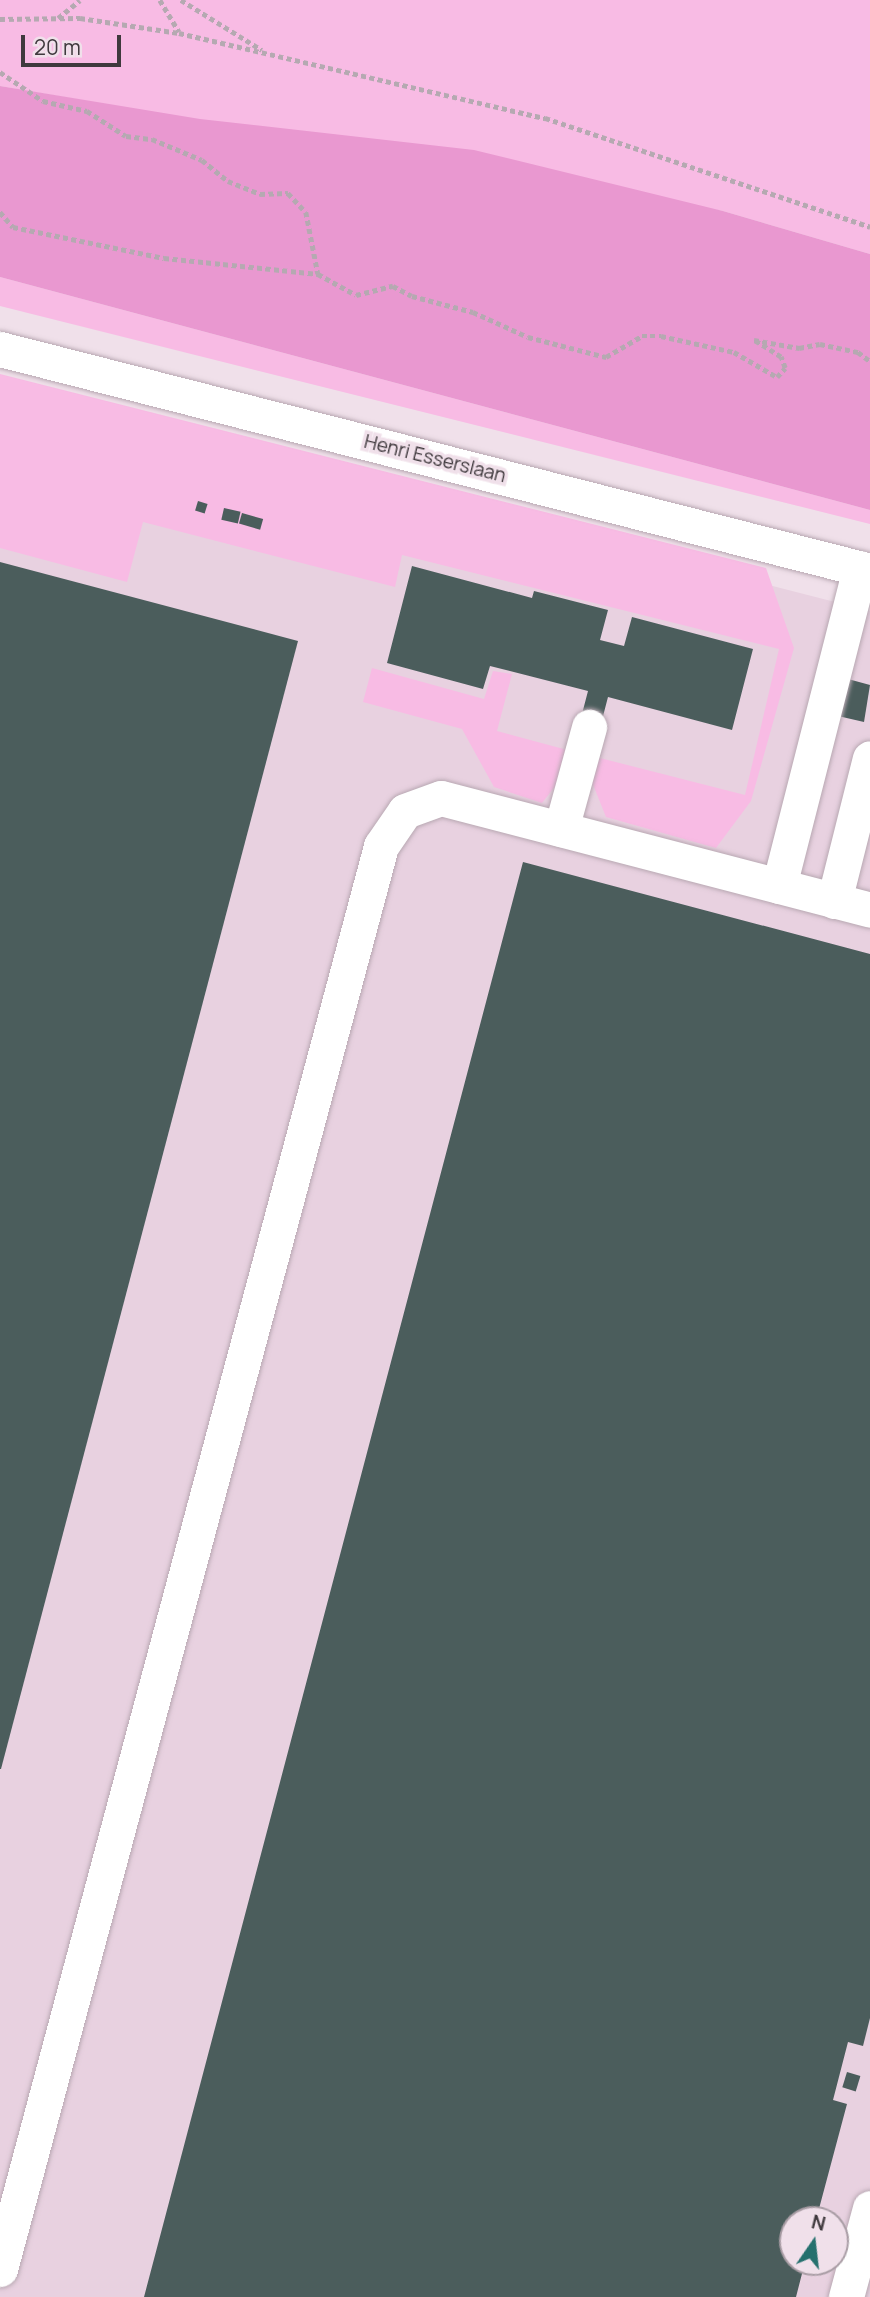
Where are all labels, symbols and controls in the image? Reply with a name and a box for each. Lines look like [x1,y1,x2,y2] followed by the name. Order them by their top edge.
[24,21,124,65] scale bar
[34,33,81,61] text: 20 m
[362,430,508,488] street label: Henri Esserslaan
[779,2206,849,2276] north arrow
[809,2208,828,2237] text: N

